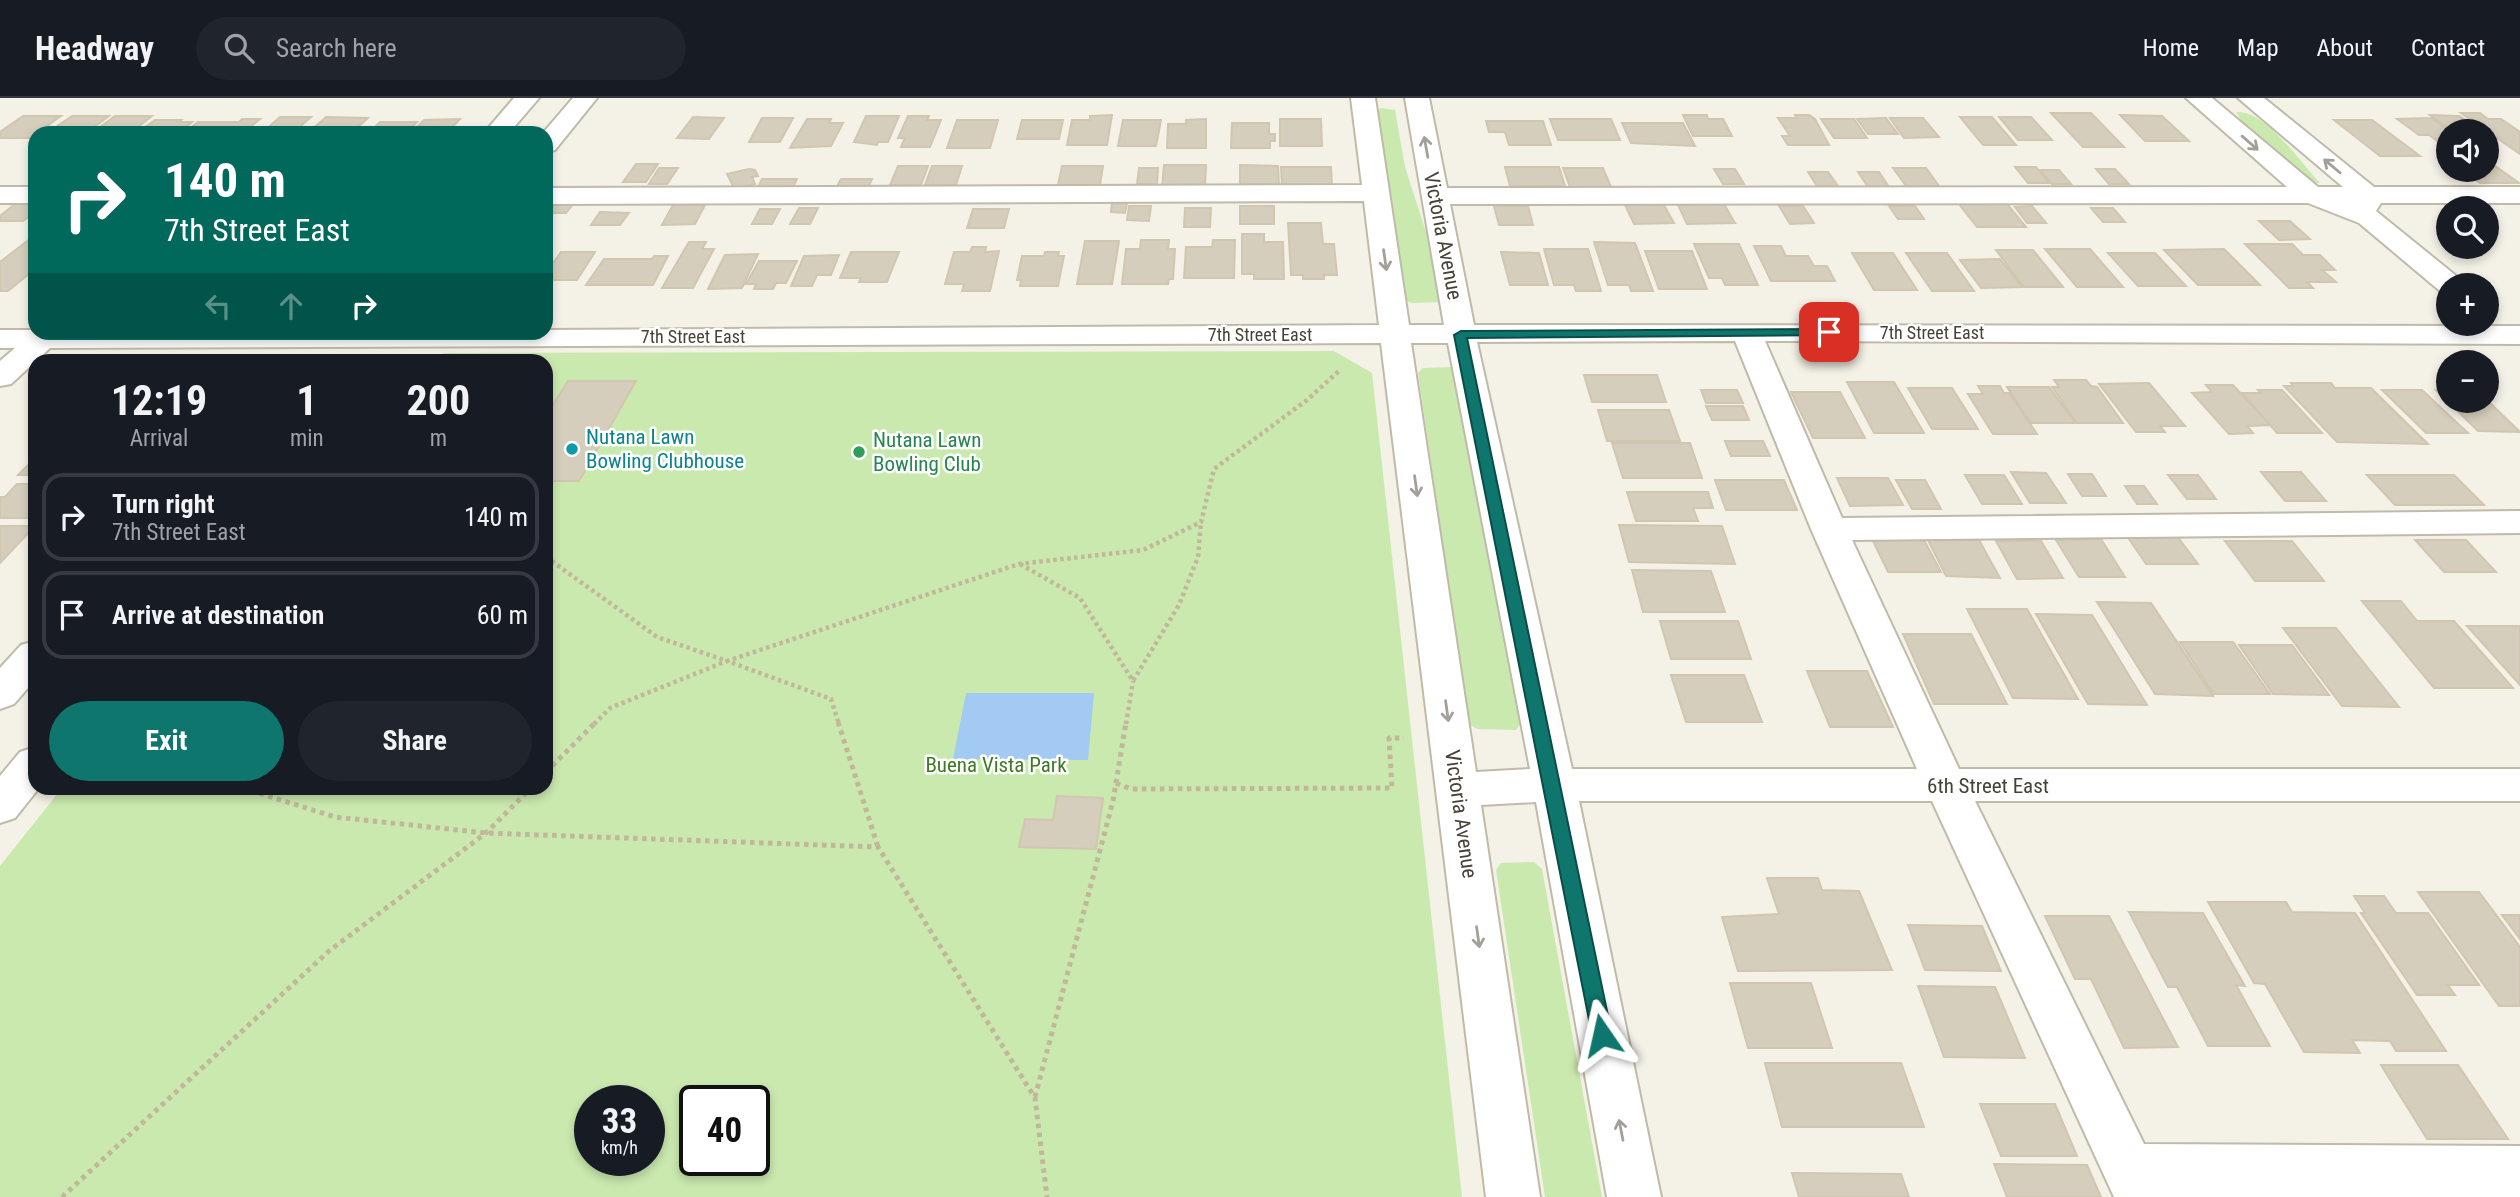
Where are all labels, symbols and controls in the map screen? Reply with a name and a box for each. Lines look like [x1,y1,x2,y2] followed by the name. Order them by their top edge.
[196,17,686,80] search box
[35,29,154,68] text: Headway
[220,29,258,67] icon: search
[276,33,397,63] text: Search here
[2143,34,2199,62] text: Home
[2237,34,2279,62] text: Map
[2317,34,2373,62] text: About
[2411,34,2485,62] text: Contact
[2436,119,2499,413] map controls
[2436,119,2499,182] button: sound
[2240,135,2258,151] one-way arrow
[1419,136,1432,159] one-way arrow
[164,152,286,209] text: 140 m
[49,154,140,245] icon: right
[2324,158,2342,174] one-way arrow
[1419,170,1467,302] street label: Victoria Avenue
[2436,196,2499,259] button: search
[164,211,350,249] text: 7th Street East
[1379,248,1392,271] one-way arrow
[2436,273,2499,336] button: +
[199,287,237,325] icon: left
[272,287,310,325] icon: ahead
[345,287,383,325] icon: right
[1799,302,1859,362] pin
[1810,313,1848,351] icon: arrive
[1880,322,1984,343] street label: 7th Street East
[1208,324,1312,345] street label: 7th Street East
[641,326,745,347] street label: 7th Street East
[2436,350,2499,413] button: −
[111,376,207,425] text: 12:19
[296,376,317,425] text: 1
[406,376,470,425] text: 200
[130,425,188,452] text: Arrival
[290,425,324,452] text: min
[430,425,447,452] text: m
[586,425,744,473] place label: Nutana Lawn Bowling Clubhouse
[873,428,981,476] place label: Nutana Lawn Bowling Club
[564,441,580,457] marker: Nutana Lawn Bowling Clubhouse
[851,444,867,460] marker: Nutana Lawn Bowling Club
[1410,474,1423,497] one-way arrow
[112,489,214,519] text: Turn right
[53,498,91,536] icon: right
[464,502,528,532] text: 140 m
[112,519,245,546] text: 7th Street East
[53,596,91,634] icon: arrive
[112,600,324,630] text: Arrive at destination
[477,600,528,630] text: 60 m
[1440,699,1453,722] one-way arrow
[49,701,284,781] button: Exit
[298,701,532,781] button: Share
[1440,748,1482,880] street label: Victoria Avenue
[925,753,1067,777] park label: Buena Vista Park
[1927,774,2049,798] street label: 6th Street East
[1471,925,1484,947] one-way arrow
[1565,998,1639,1072] position arrow
[679,1085,770,1176] speed limit sign: 40
[602,1101,637,1142] text: 33
[1614,1119,1627,1142] one-way arrow
[601,1137,638,1158] text: km/h

